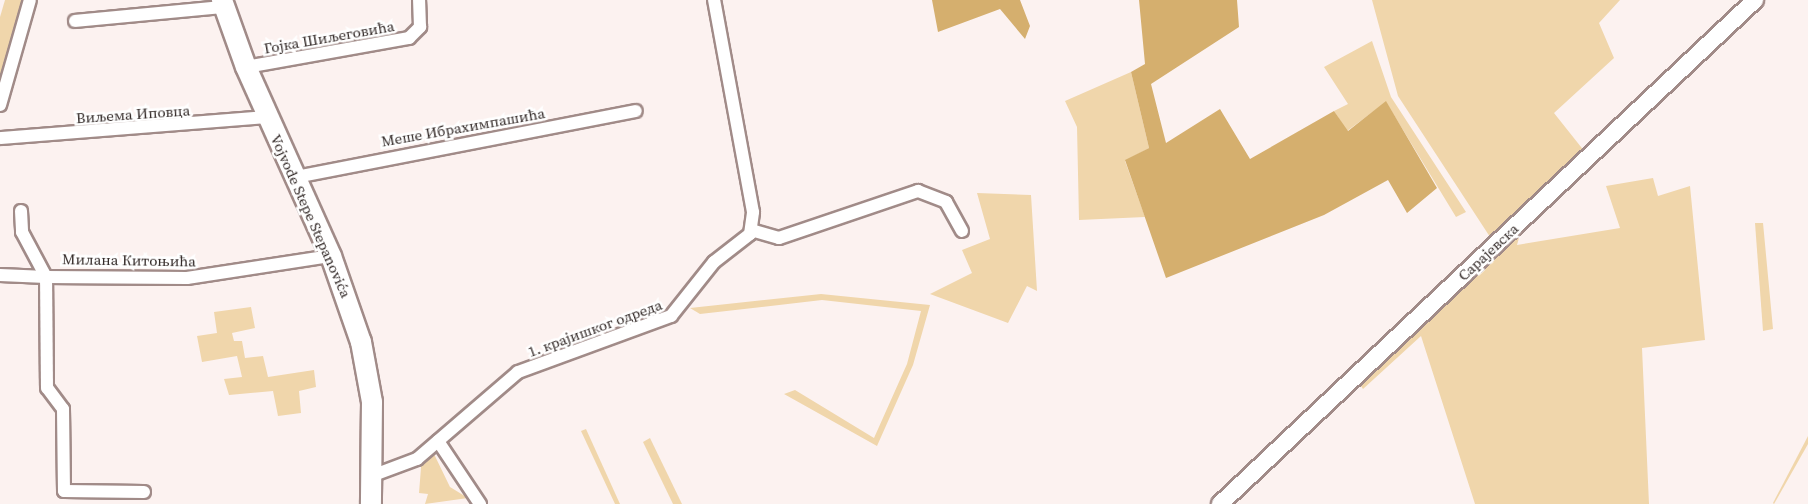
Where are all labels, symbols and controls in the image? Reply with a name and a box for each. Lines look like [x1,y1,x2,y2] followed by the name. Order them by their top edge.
[262,17,396,57] street label: Гојка Шиљеговића
[75,101,191,127] street label: Виљема Иповца
[380,104,546,150] street label: Меше Ибрахимпашића
[267,132,355,300] street label: Vojvode Stepe Stepanovića
[1454,220,1522,284] street label: Сарајевска
[62,250,196,270] street label: Милана Китоњића
[525,295,665,361] street label: 1. крајишког одреда

